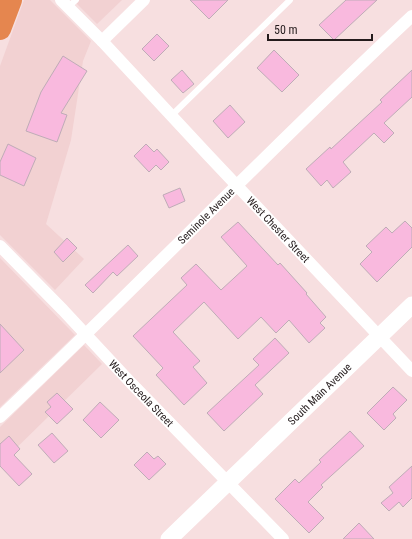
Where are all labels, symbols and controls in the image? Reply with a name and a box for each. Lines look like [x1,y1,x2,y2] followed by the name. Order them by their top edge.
[268,16,372,42] scale bar
[274,23,298,37] text: 50 m
[175,185,237,247] street label: Seminole Avenue
[244,194,312,266] street label: West Chester Street
[106,357,176,430] street label: West Osceola Street
[285,361,354,428] street label: South Main Avenue

